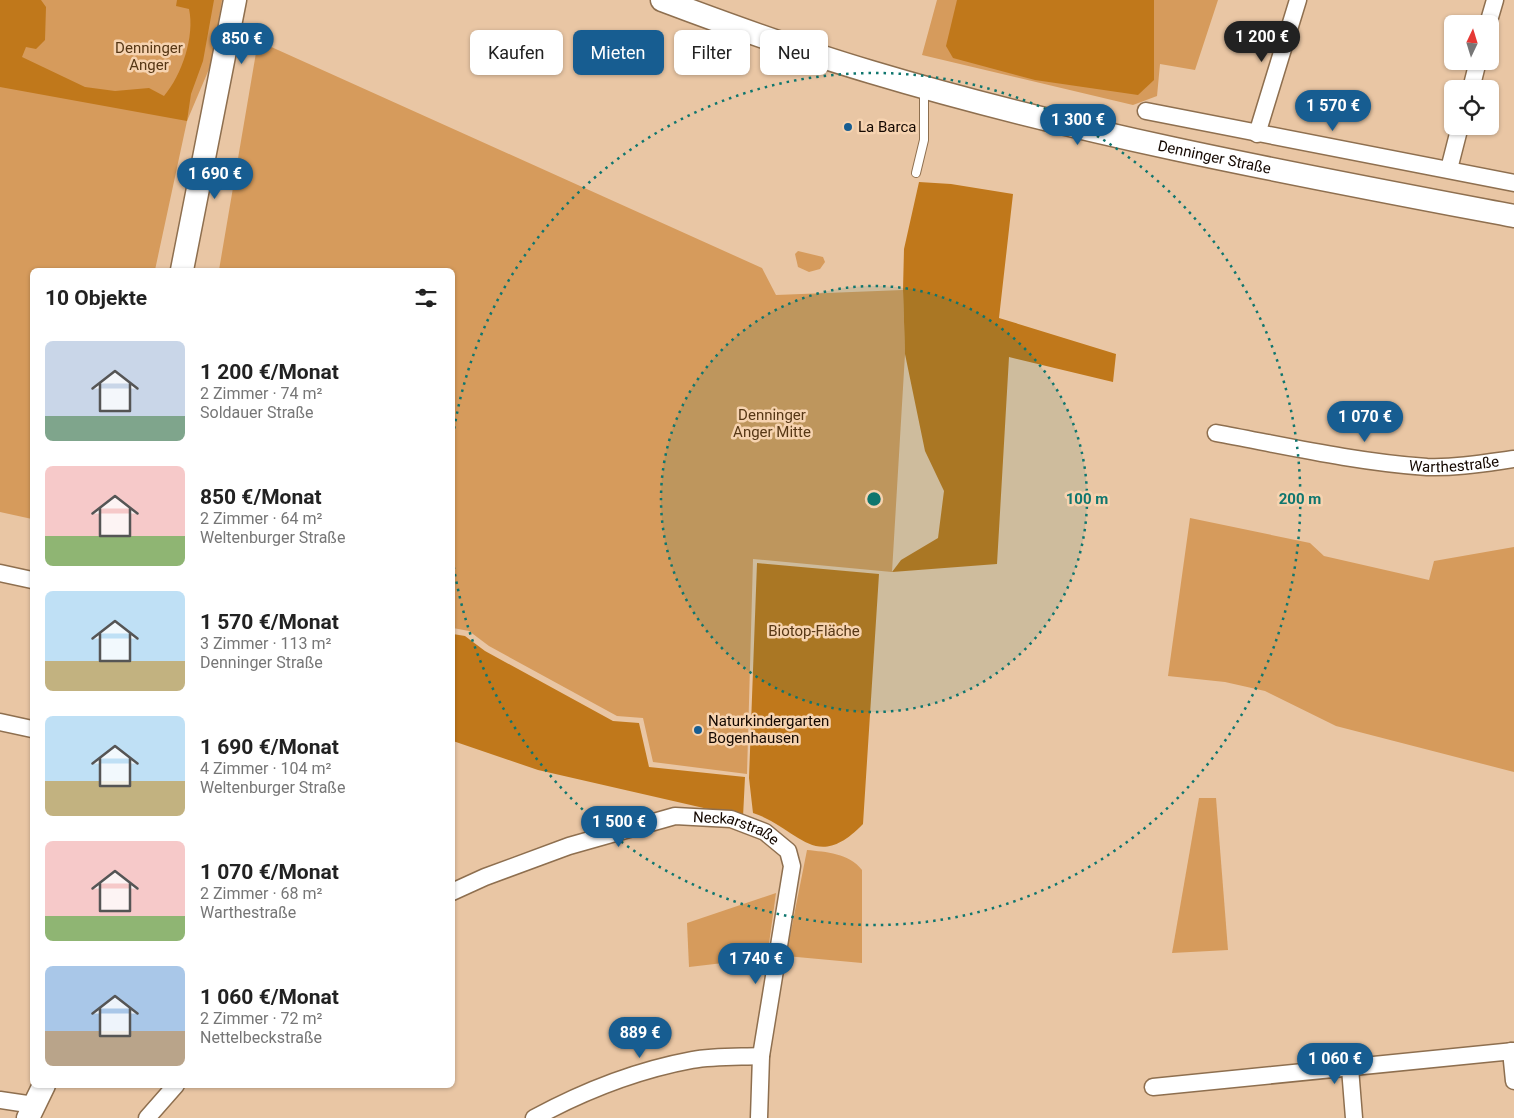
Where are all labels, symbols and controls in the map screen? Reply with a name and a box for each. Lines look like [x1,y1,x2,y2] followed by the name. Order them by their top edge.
[1444,15,1499,70] north arrow
[1444,15,1499,135] map controls
[1216,20,1308,63] pin: 1 200 €
[207,22,277,65] pin: 850 €
[1235,27,1289,46] text: 1 200 €
[222,29,262,48] text: 850 €
[470,30,563,75] chip: Kaufen
[573,30,664,75] chip: Mieten
[674,30,750,75] chip: Filter
[760,30,828,75] chip: Neu
[115,39,183,74] park label: Denninger Anger
[1444,80,1499,135] button: locate
[1287,90,1379,132] pin: 1 570 €
[1306,96,1360,115] text: 1 570 €
[1032,104,1124,146] pin: 1 300 €
[1051,110,1105,129] text: 1 300 €
[858,118,916,136] place label: La Barca
[842,121,854,133] marker: La Barca
[1156,136,1273,178] street label: Denninger Straße
[169,158,261,200] pin: 1 690 €
[188,164,242,183] text: 1 690 €
[412,284,440,312] icon: filters
[45,286,147,310] text: 10 Objekte
[200,360,339,384] text: 1 200 €/Monat
[85,361,145,421] icon: home
[200,384,322,403] text: 2 Zimmer · 74 m²
[1319,400,1411,443] pin: 1 070 €
[200,403,313,422] text: Soldauer Straße
[733,406,811,441] park label: Denninger Anger Mitte
[1338,407,1392,426] text: 1 070 €
[1408,452,1500,476] street label: Warthestraße
[200,485,322,509] text: 850 €/Monat
[85,486,145,546] icon: home
[865,490,883,508] centre of rings
[1066,490,1108,508] text: 100 m
[1279,490,1321,508] text: 200 m
[200,509,322,528] text: 2 Zimmer · 64 m²
[200,528,345,547] text: Weltenburger Straße
[200,610,339,634] text: 1 570 €/Monat
[85,611,145,671] icon: home
[768,622,860,640] park label: Biotop-Fläche
[200,634,331,653] text: 3 Zimmer · 113 m²
[200,653,323,672] text: Denninger Straße
[708,712,829,747] place label: Naturkindergarten Bogenhausen
[692,724,704,736] marker: Naturkindergarten Bogenhausen
[200,735,339,759] text: 1 690 €/Monat
[85,736,145,796] icon: home
[200,759,331,778] text: 4 Zimmer · 104 m²
[200,778,345,797] text: Weltenburger Straße
[573,806,665,848] pin: 1 500 €
[693,808,783,849] street label: Neckarstraße
[592,812,646,831] text: 1 500 €
[200,860,339,884] text: 1 070 €/Monat
[85,861,145,921] icon: home
[200,884,322,903] text: 2 Zimmer · 68 m²
[200,903,296,922] text: Warthestraße
[710,942,802,985] pin: 1 740 €
[729,949,783,968] text: 1 740 €
[200,985,339,1009] text: 1 060 €/Monat
[85,986,145,1046] icon: home
[200,1009,322,1028] text: 2 Zimmer · 72 m²
[605,1016,675,1059] pin: 889 €
[620,1023,660,1042] text: 889 €
[200,1028,322,1047] text: Nettelbeckstraße
[1289,1042,1381,1085] pin: 1 060 €
[1308,1049,1362,1068] text: 1 060 €

